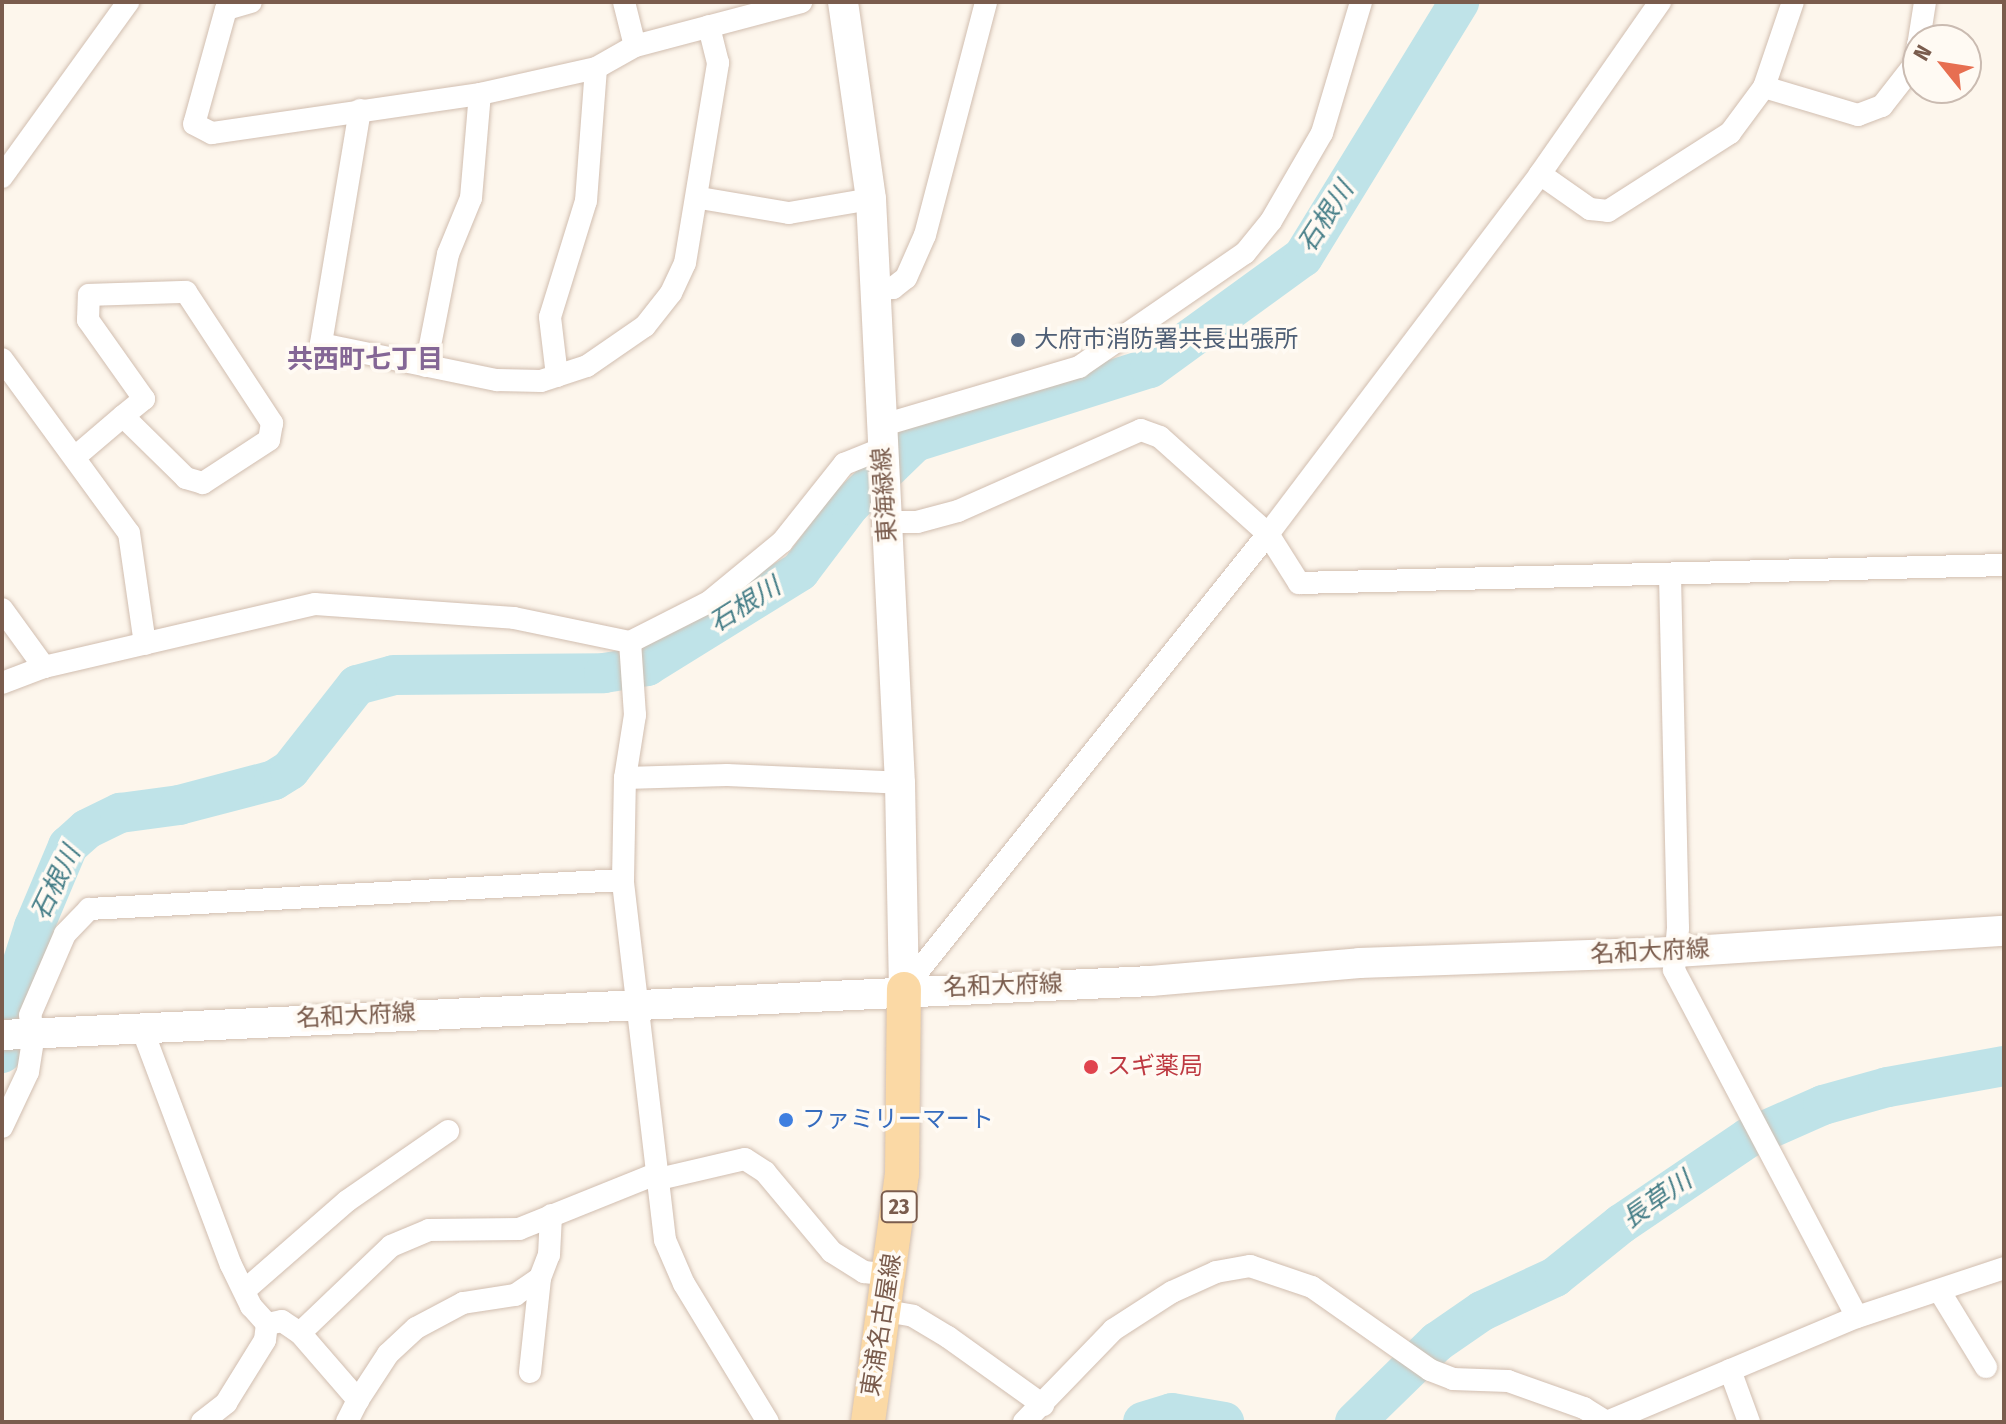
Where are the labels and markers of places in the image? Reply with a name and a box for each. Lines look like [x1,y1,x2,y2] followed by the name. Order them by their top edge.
[1034,326,1298,354] place label: 大府市消防署共長出張所
[1009,331,1027,349] marker: 大府市消防署共長出張所
[1107,1053,1203,1081] place label: スギ薬局
[1082,1058,1100,1076] marker: スギ薬局
[802,1106,994,1134] place label: ファミリーマート
[777,1111,795,1129] marker: ファミリーマート

